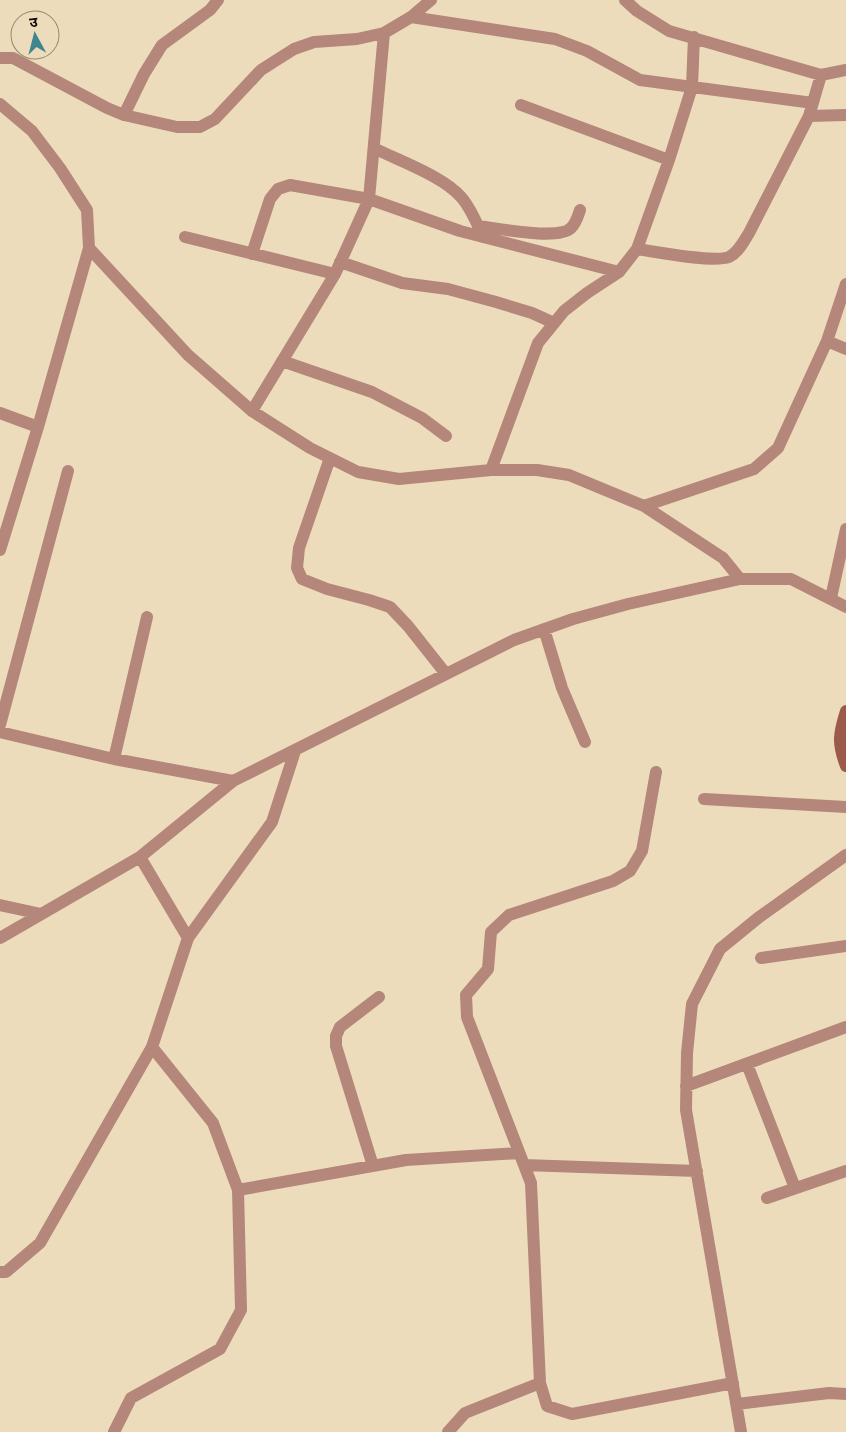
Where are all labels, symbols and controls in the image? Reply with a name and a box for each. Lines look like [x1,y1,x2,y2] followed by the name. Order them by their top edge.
[10,10,60,60] north arrow
[28,12,39,33] text: उ

